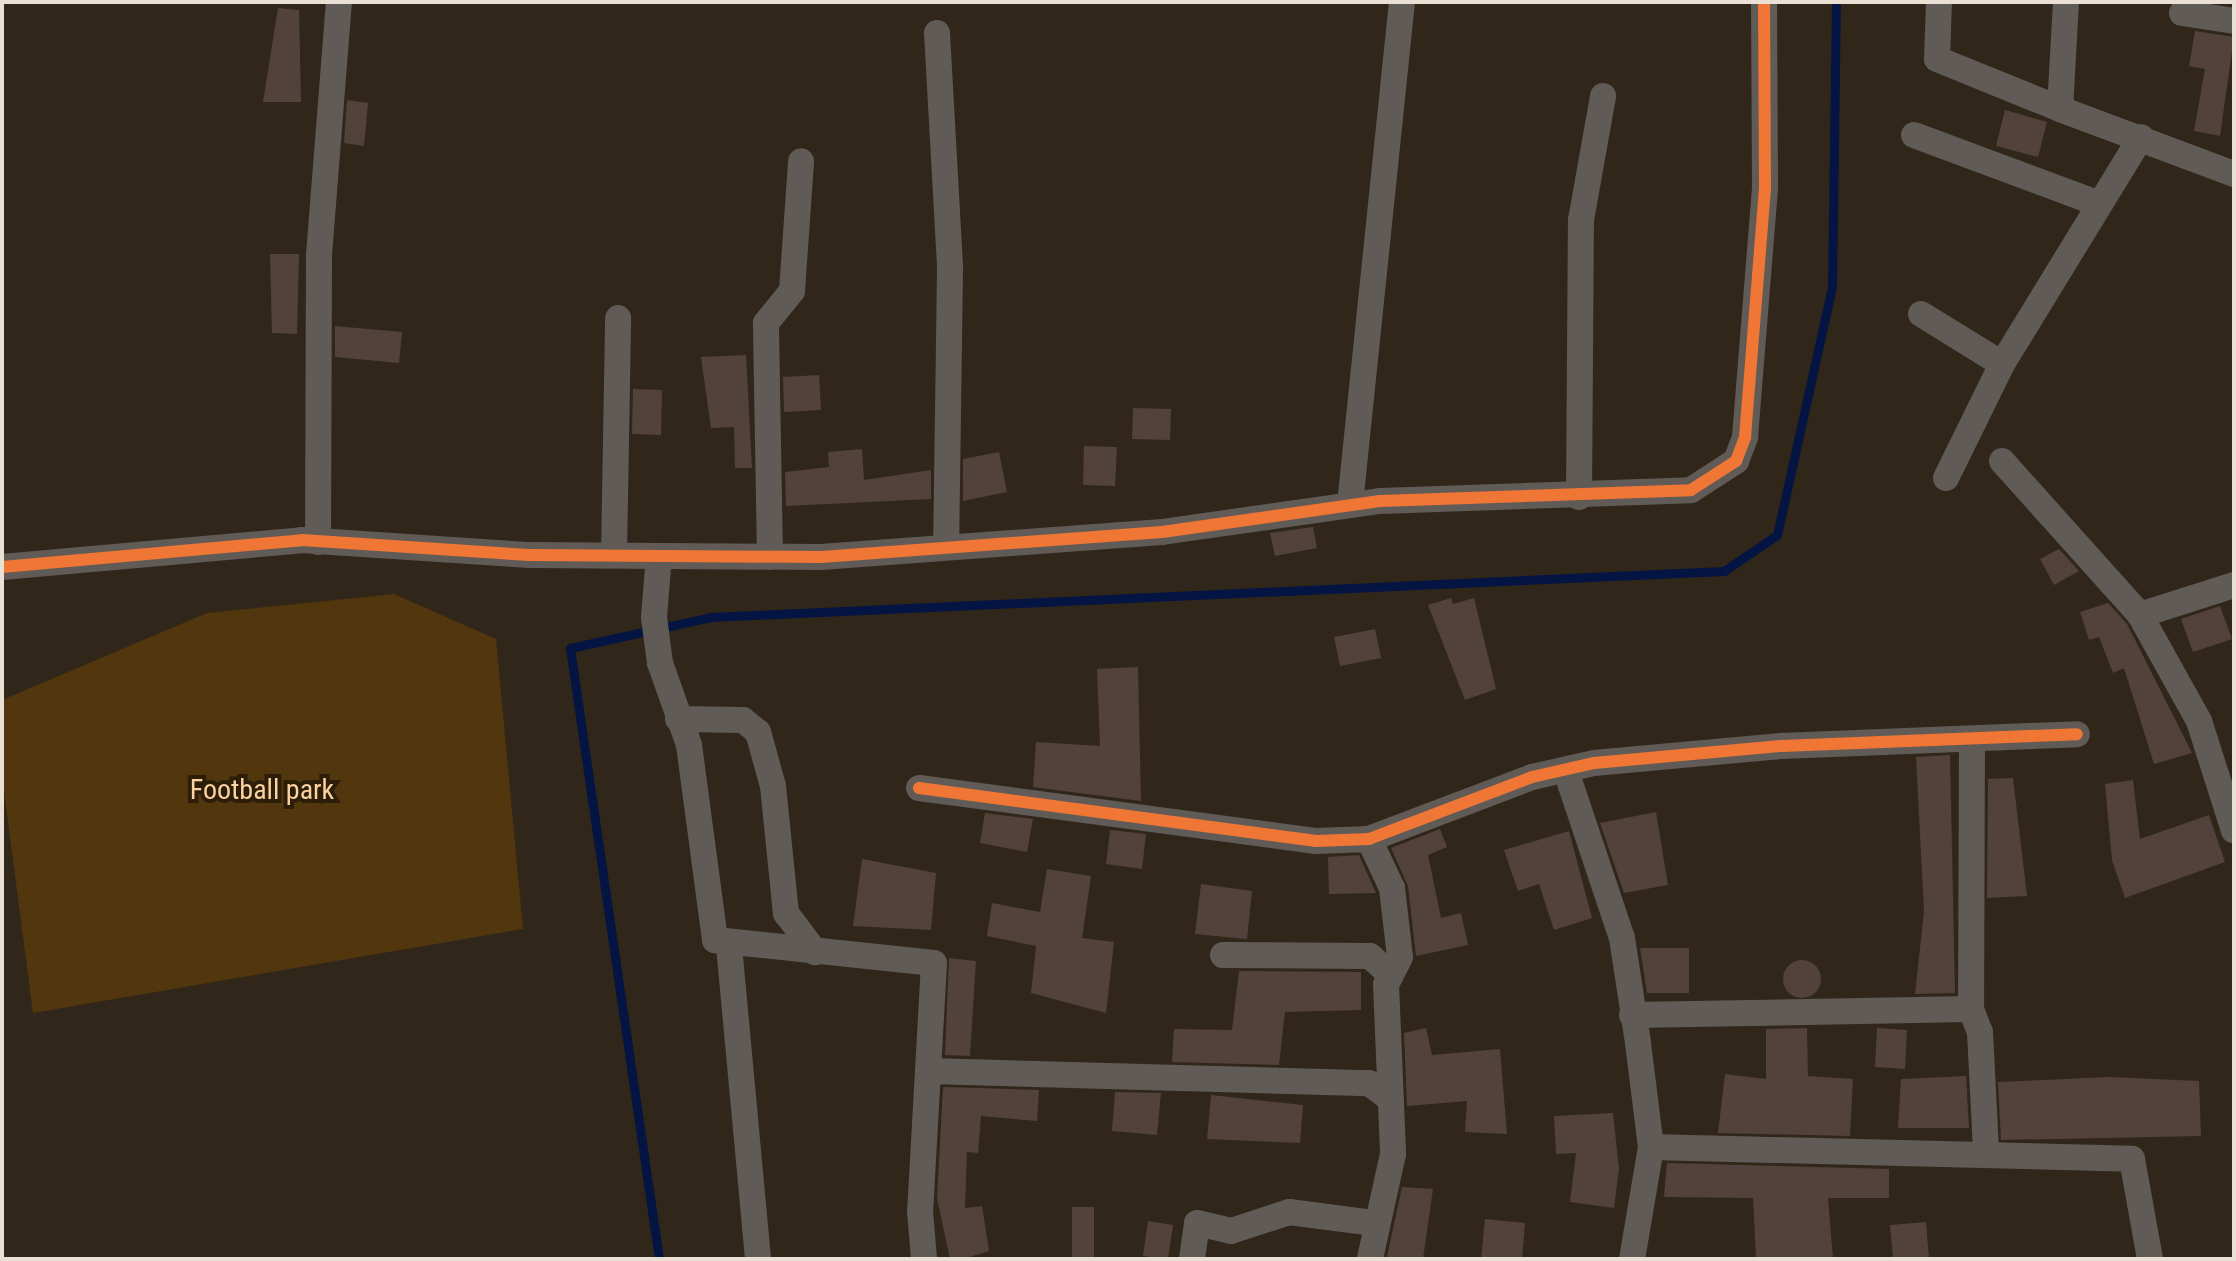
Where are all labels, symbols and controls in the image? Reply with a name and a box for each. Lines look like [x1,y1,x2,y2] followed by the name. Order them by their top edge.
[190,773,334,807] park label: Football park

